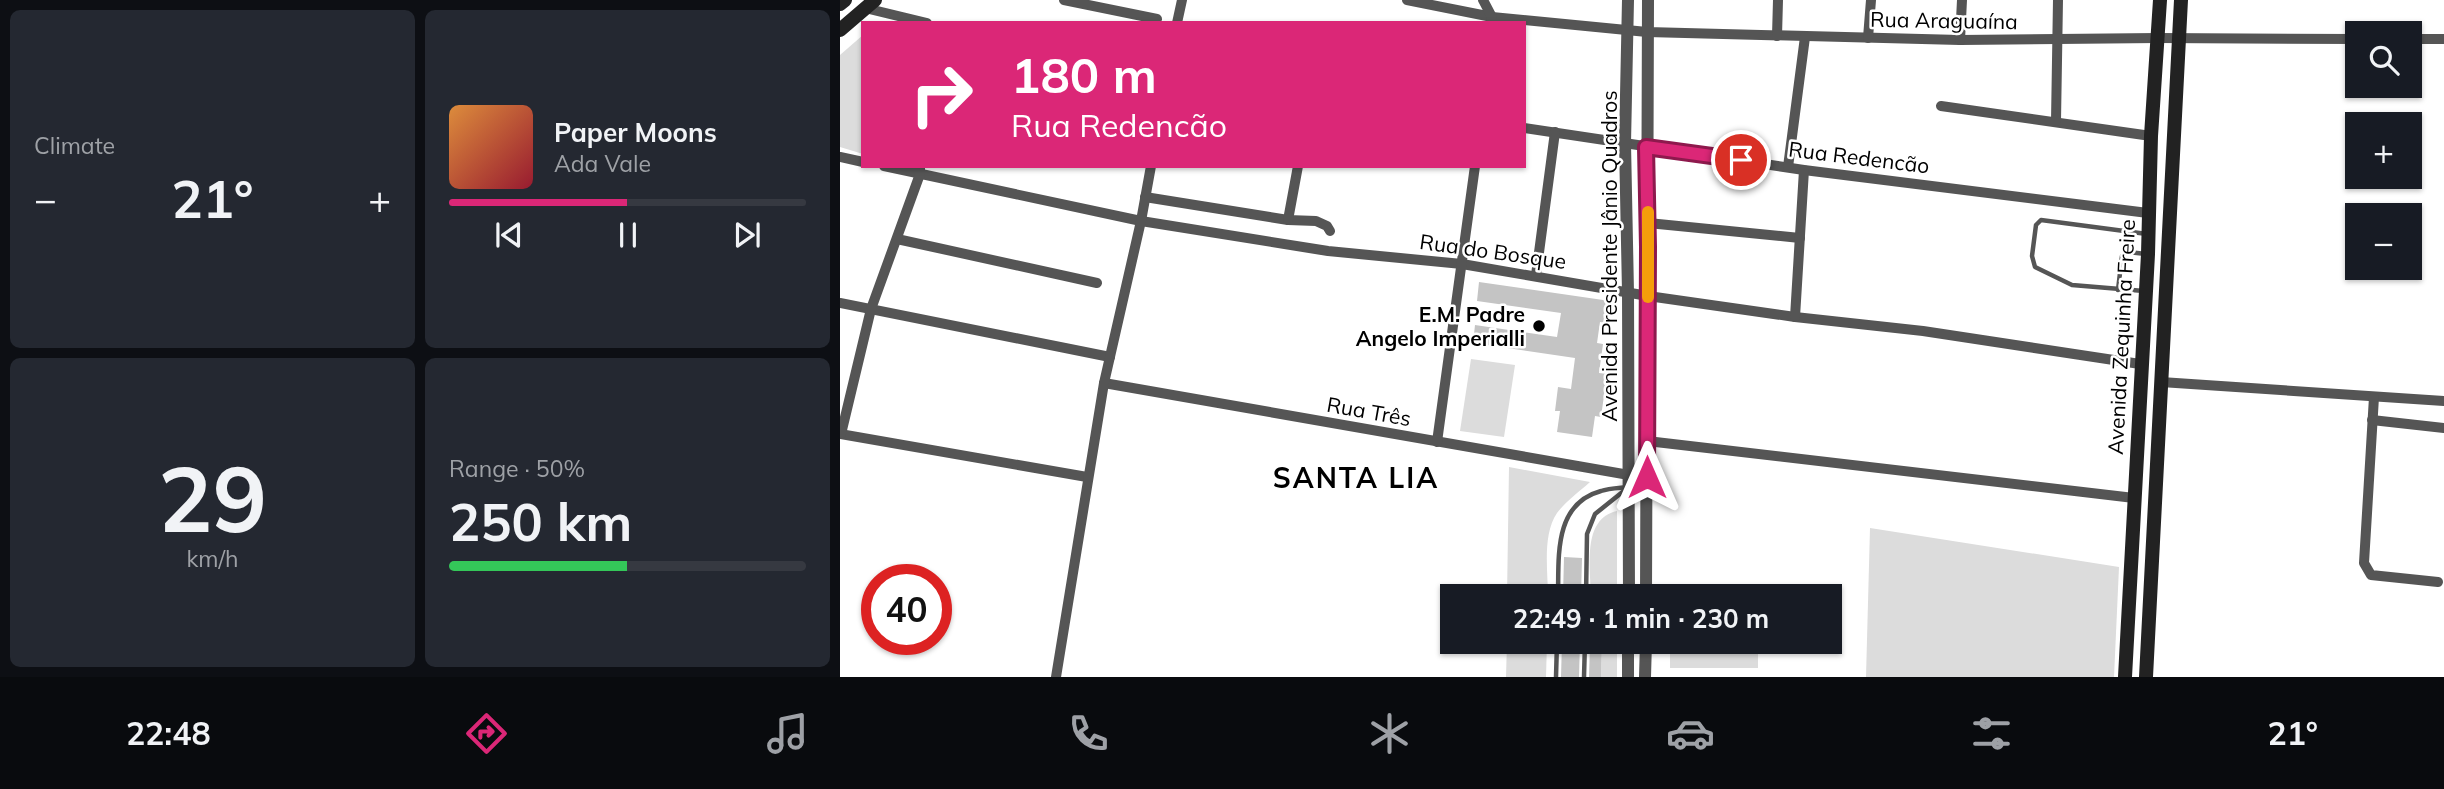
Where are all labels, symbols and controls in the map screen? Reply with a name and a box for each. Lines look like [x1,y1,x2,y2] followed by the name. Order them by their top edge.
[1870,6,2018,34] street label: Rua Araguaína
[2345,21,2422,280] map controls
[2345,21,2422,98] button: search
[1011,44,1157,105] text: 180 m
[896,49,987,140] icon: right
[1596,90,1622,422] street label: Avenida Presidente Jânio Quadros
[1011,105,1227,145] text: Rua Redencão
[2345,112,2422,189] button: +
[554,116,717,149] text: Paper Moons
[1711,130,1771,190] pin
[34,131,115,160] text: Climate
[1787,135,1931,179] street label: Rua Redencão
[1722,141,1760,179] icon: arrive
[554,149,651,178] text: Ada Vale
[171,166,254,231] text: 21°
[34,175,57,223] text: −
[368,175,391,223] text: +
[2345,203,2422,280] button: −
[490,216,528,254] icon: previous
[609,216,647,254] icon: pause
[728,216,766,254] icon: next
[2102,219,2140,455] street label: Avenida Zequinha Freire
[1418,228,1568,274] street label: Rua do Bosque
[1356,301,1525,351] place label: E.M. Padre Angelo Imperialli
[1531,318,1547,334] marker: E.M. Padre Angelo Imperialli
[1325,391,1413,431] street label: Rua Três
[1610,440,1684,514] position arrow
[158,441,267,555] text: 29
[449,454,585,483] text: Range · 50%
[1273,460,1439,495] district label: SANTA LIA
[449,489,632,554] text: 250 km
[186,544,239,573] text: km/h
[861,564,952,655] speed limit sign: 40
[1513,602,1769,635] text: 22:49 · 1 min · 230 m
[462,709,511,758] icon: directions
[763,709,812,758] icon: music
[1064,709,1113,758] icon: phone
[1365,709,1414,758] icon: climate
[1666,709,1715,758] icon: car
[1967,709,2016,758] icon: filters
[126,713,211,753] text: 22:48
[2267,713,2318,753] text: 21°

